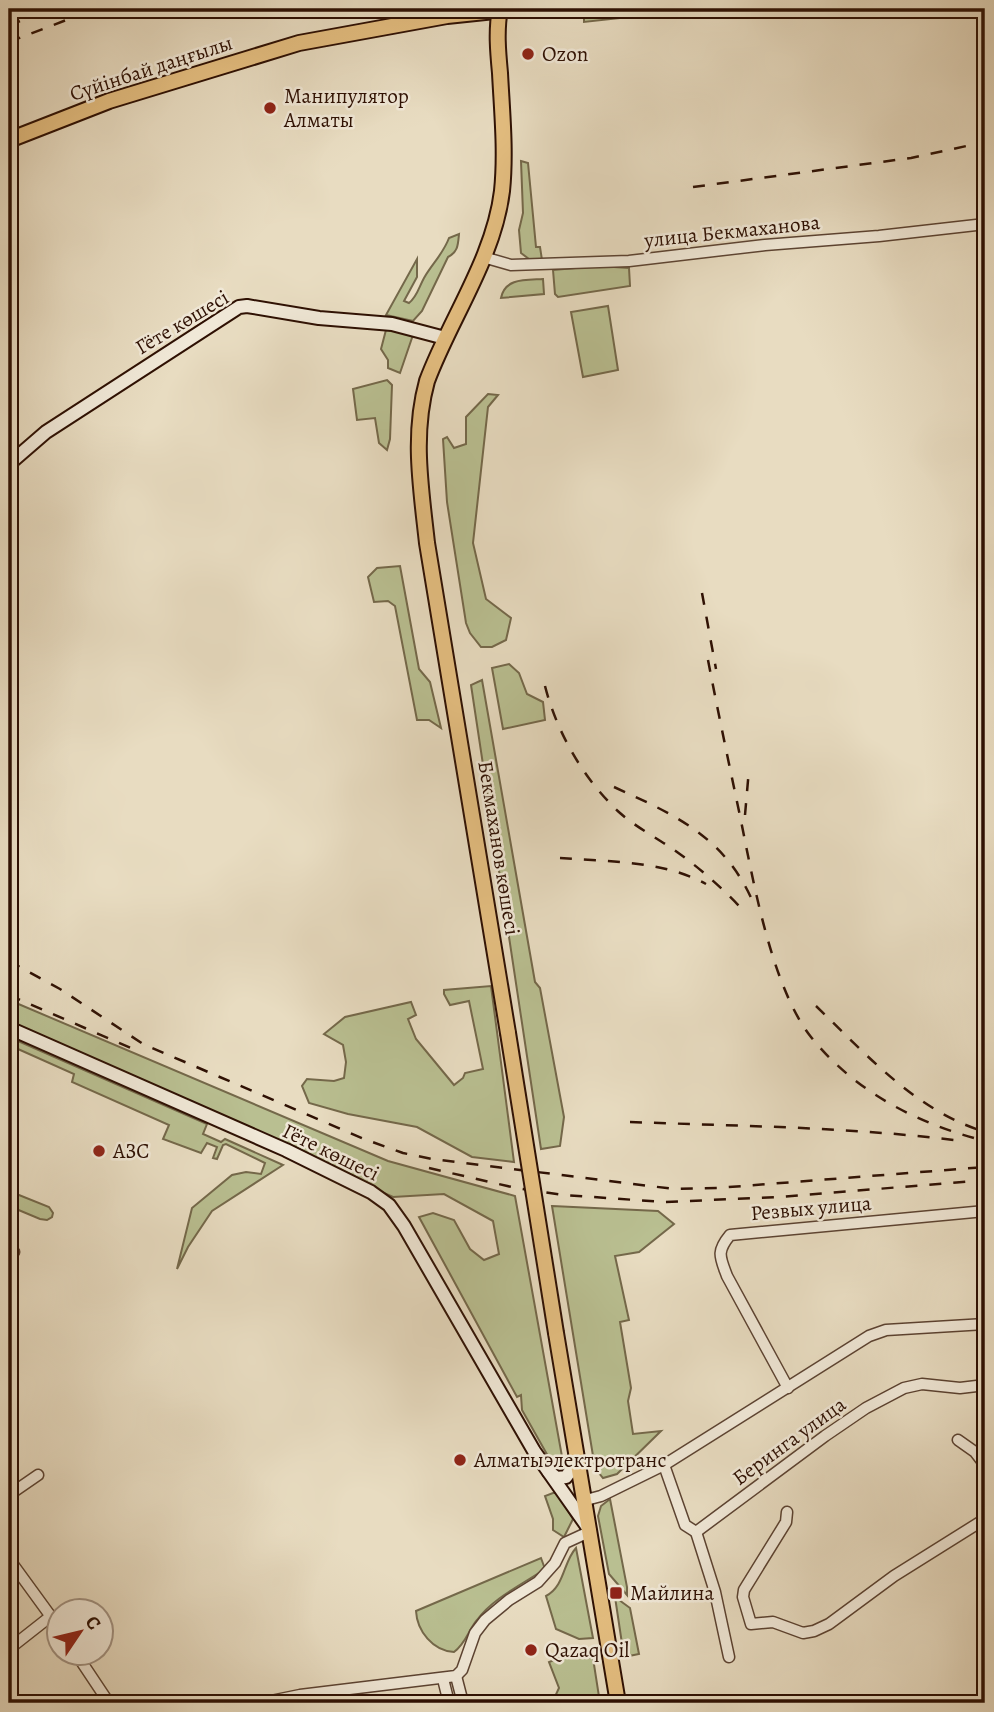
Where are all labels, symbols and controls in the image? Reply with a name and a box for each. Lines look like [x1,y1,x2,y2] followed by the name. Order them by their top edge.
[66,28,236,108] street label: Сүйінбай даңғылы
[542,40,588,68] place label: Ozon
[520,46,536,62] marker: Ozon
[283,82,409,134] place label: Манипулятор Алматы
[262,100,278,116] marker: Манипулятор Алматы
[642,208,822,254] street label: улица Бекмаханова
[130,283,234,361] street label: Гёте көшесі
[471,759,527,937] street label: Бекмаханов көшесі
[278,1117,384,1188] street label: Гёте көшесі
[112,1137,150,1165] place label: АЗС
[91,1143,107,1159] marker: АЗС
[749,1189,873,1227] street label: Резвых улица
[727,1390,852,1492] street label: Беринга улица
[473,1446,667,1474] place label: Алматыэлектротранс
[452,1452,468,1468] marker: Алматыэлектротранс
[630,1579,715,1607] place label: Майлина
[608,1585,624,1601] marker: Майлина
[46,1596,116,1666] north arrow
[79,1611,107,1635] text: С
[545,1636,629,1664] place label: Qazaq Oil
[523,1642,539,1658] marker: Qazaq Oil

